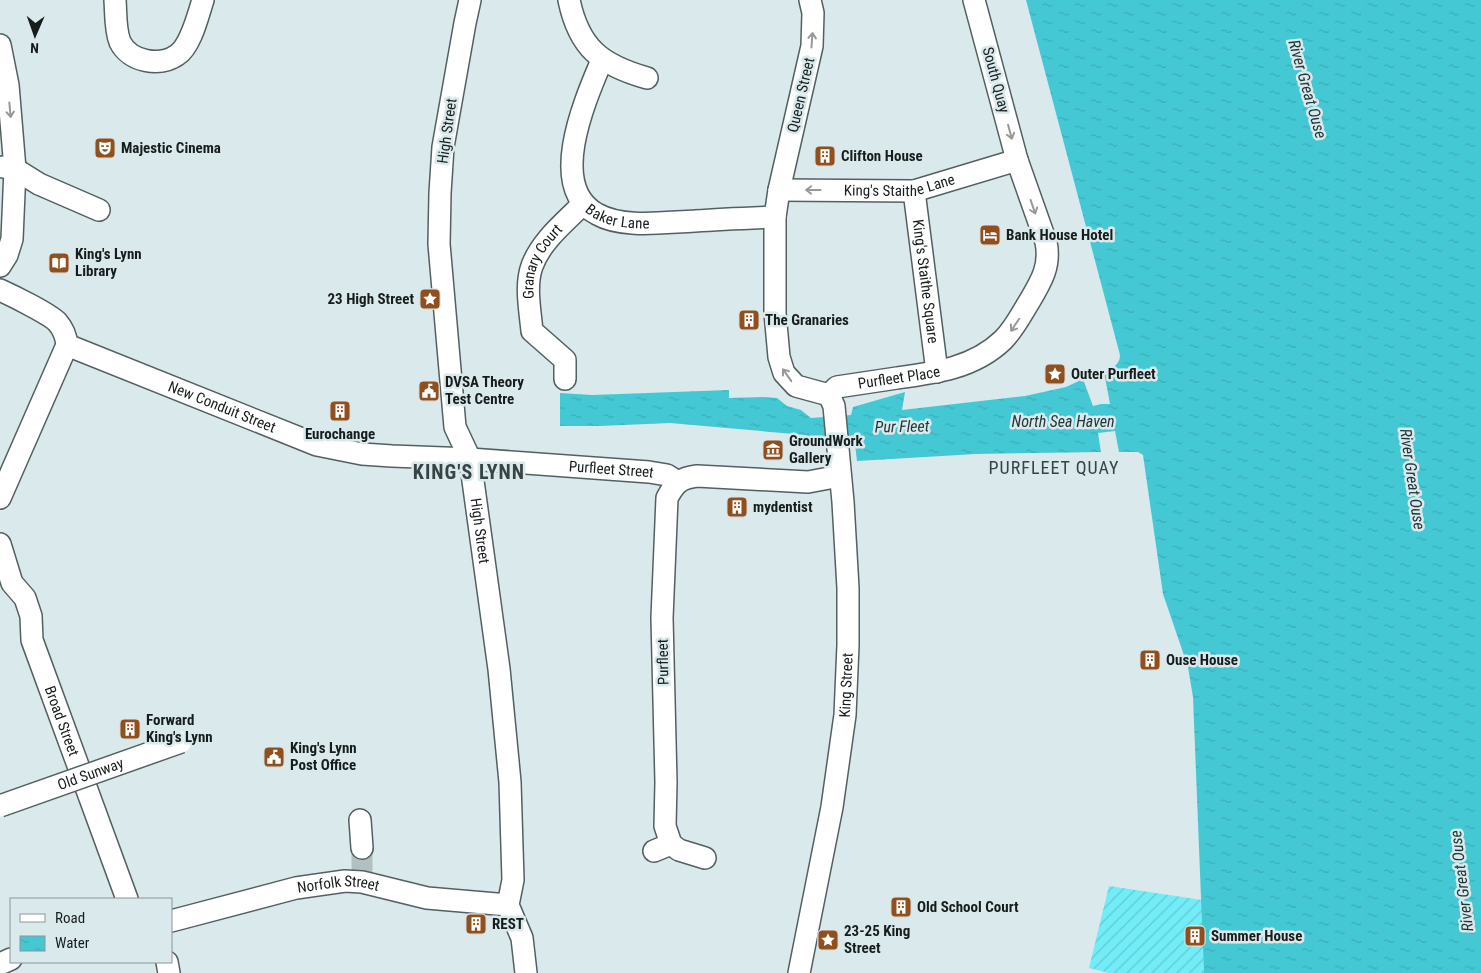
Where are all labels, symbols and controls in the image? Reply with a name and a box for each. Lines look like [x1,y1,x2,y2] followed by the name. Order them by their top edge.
[10,10,60,60] north arrow
[808,32,817,48] one-way arrow
[1284,38,1331,141] water label: River Great Ouse
[30,40,39,56] text: N
[979,45,1013,115] street label: South Quay
[784,56,818,134] street label: Queen Street
[433,97,461,165] street label: High Street
[5,102,15,118] one-way arrow
[1005,123,1015,139] one-way arrow
[93,136,117,160] theatre icon: Majestic Cinema
[121,139,221,157] place label: Majestic Cinema
[813,144,837,168] building icon: Clifton House
[841,147,923,165] place label: Clifton House
[844,170,957,200] street label: King's Staithe Lane
[805,185,822,195] one-way arrow
[1029,198,1038,214] one-way arrow
[582,200,650,233] street label: Baker Lane
[909,218,942,344] street label: King's Staithe Square
[519,220,566,299] street label: Granary Court
[978,223,1002,247] hotel icon: Bank House Hotel
[1006,226,1113,244] place label: Bank House Hotel
[75,245,142,280] place label: King's Lynn Library
[47,251,71,275] library icon: King's Lynn Library
[418,287,442,311] place icon: 23 High Street
[328,290,414,308] place label: 23 High Street
[737,308,761,332] building icon: The Granaries
[765,311,849,329] place label: The Granaries
[1010,318,1020,332] one-way arrow
[857,362,942,393] street label: Purfleet Place
[1043,362,1067,386] place icon: Outer Purfleet
[1071,365,1156,383] place label: Outer Purfleet
[782,368,792,382] one-way arrow
[445,373,524,408] place label: DVSA Theory Test Centre
[166,377,278,437] street label: New Conduit Street
[417,379,441,403] public building icon: DVSA Theory Test Centre
[328,399,352,423] building icon: Eurochange
[1012,412,1114,431] water label: North Sea Haven
[875,417,930,436] water label: Pur Fleet
[305,425,375,443] place label: Eurochange
[1396,427,1429,531] water label: River Great Ouse
[789,432,864,467] place label: GroundWork Gallery
[761,438,785,462] museum icon: GroundWork Gallery
[568,457,655,482] street label: Purfleet Street
[989,457,1119,478] district label: PURFLEET QUAY
[413,460,525,484] district label: KING'S LYNN
[725,495,749,519] building icon: mydentist
[466,497,493,565] street label: High Street
[753,498,813,516] place label: mydentist
[654,639,672,685] street label: Purfleet
[1138,648,1162,672] building icon: Ouse House
[1166,651,1238,669] place label: Ouse House
[836,652,857,718] street label: King Street
[41,683,83,759] street label: Broad Street
[146,711,213,746] place label: Forward King's Lynn
[118,717,142,741] building icon: Forward King's Lynn
[290,739,357,774] place label: King's Lynn Post Office
[262,745,286,769] public building icon: King's Lynn Post Office
[55,754,126,794] street label: Old Sunway
[1446,829,1477,933] water label: River Great Ouse
[296,872,381,897] street label: Norfolk Street
[889,895,913,919] building icon: Old School Court
[10,898,172,963] legend
[917,898,1019,916] place label: Old School Court
[55,909,85,927] text: Road
[464,912,488,936] building icon: REST
[492,915,524,933] place label: REST
[844,922,910,957] place label: 23-25 King Street
[1183,924,1207,948] building icon: Summer House
[1211,927,1302,945] place label: Summer House
[816,928,840,952] place icon: 23-25 King Street
[55,934,90,952] text: Water

